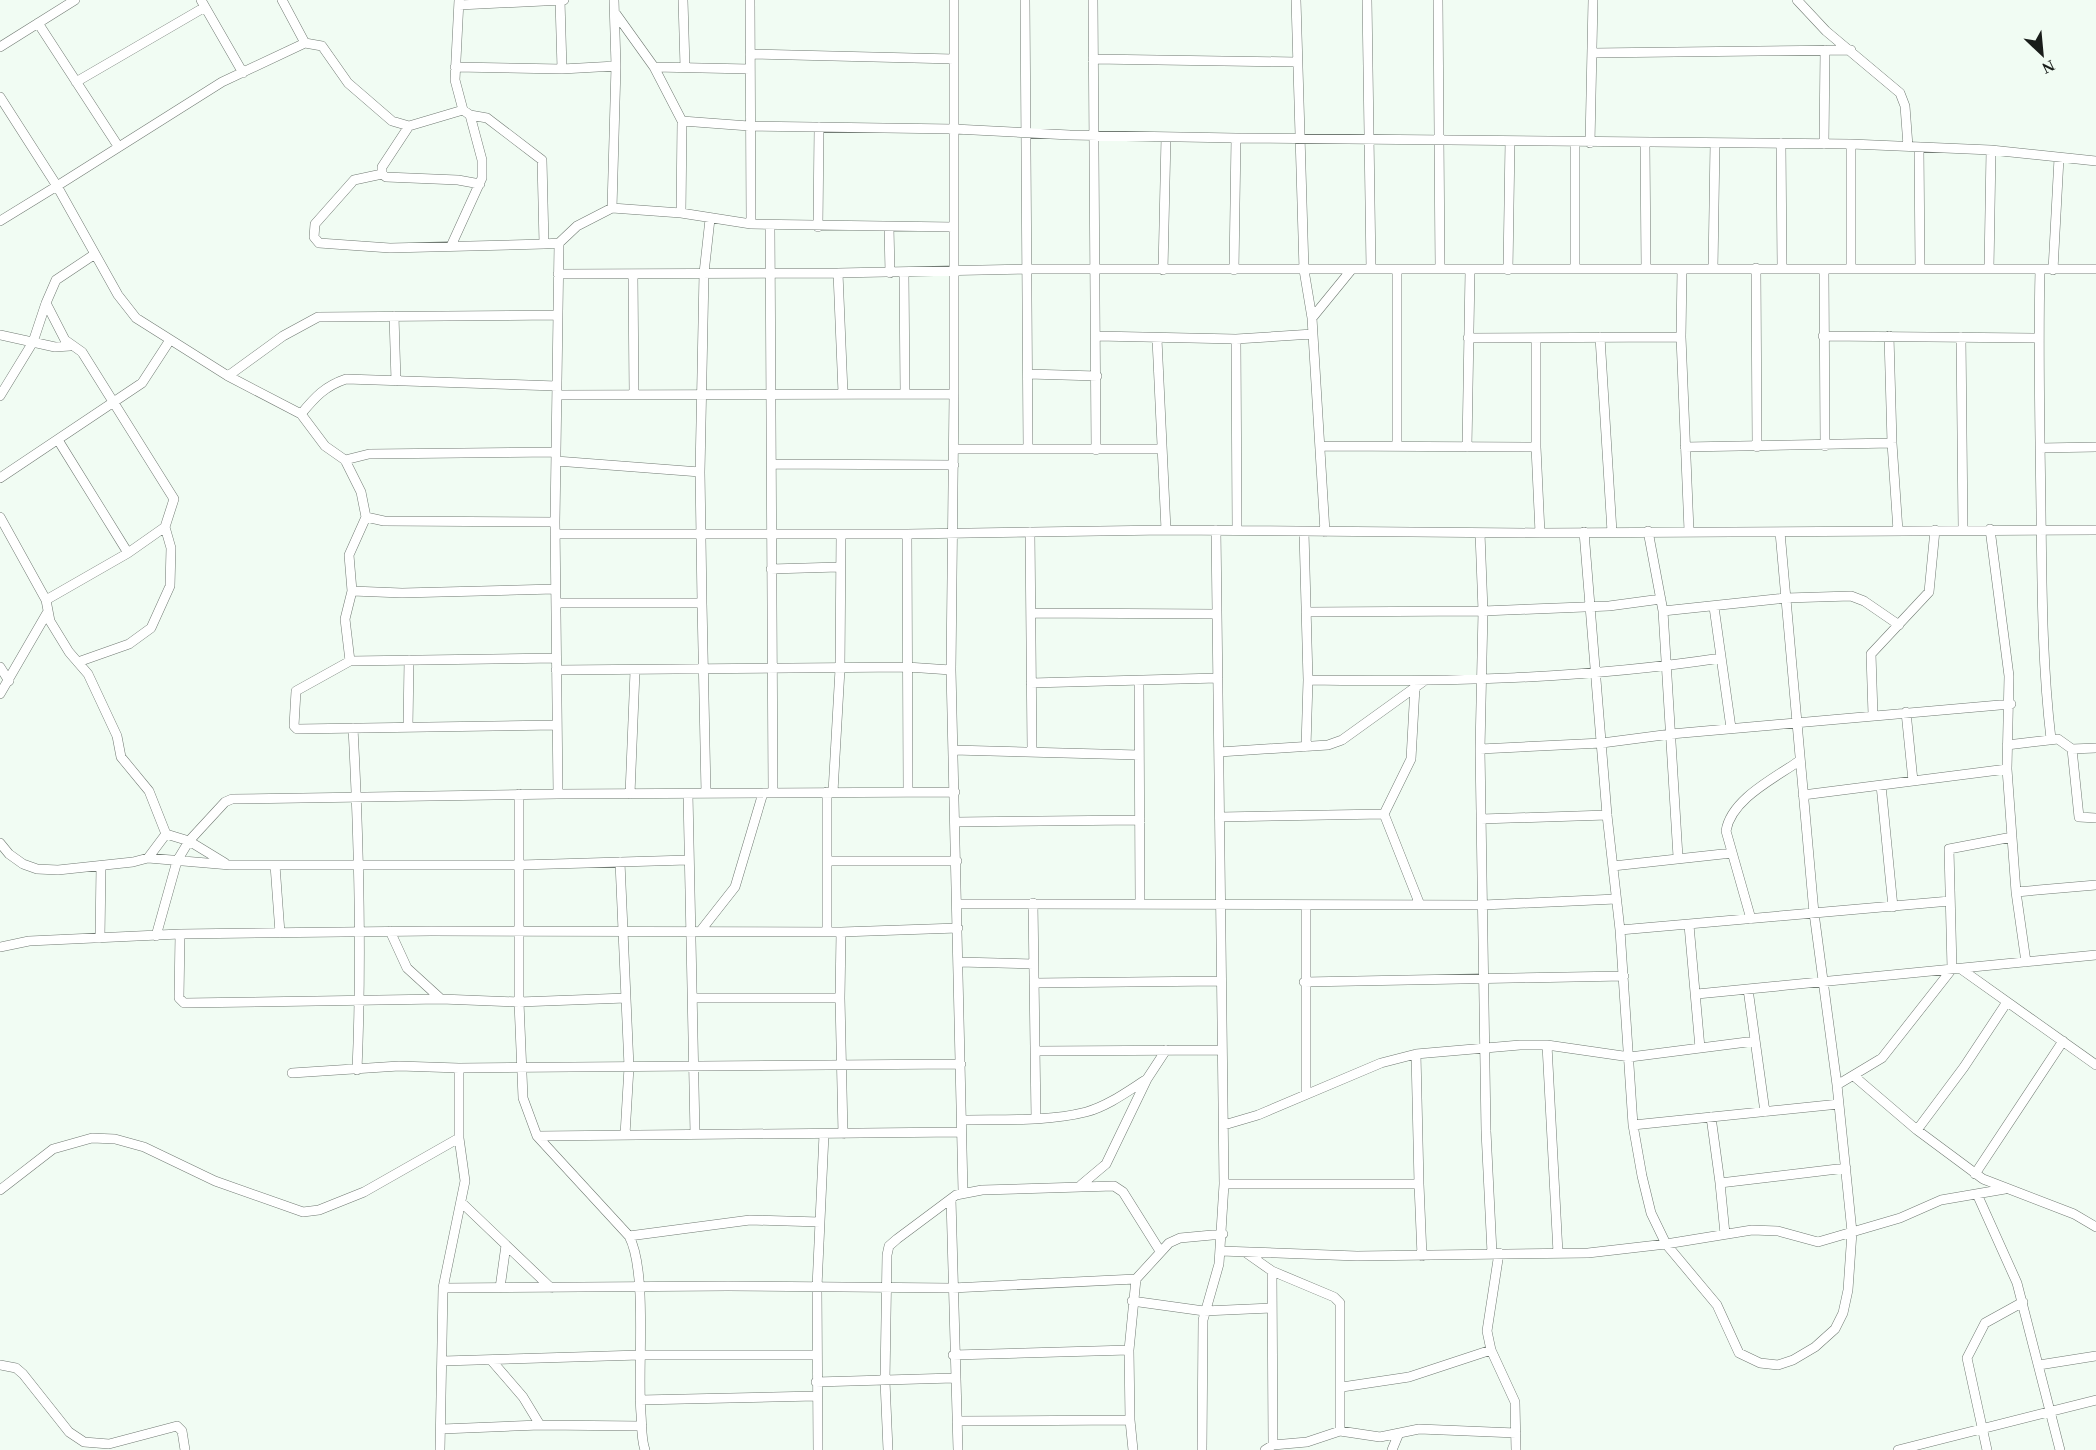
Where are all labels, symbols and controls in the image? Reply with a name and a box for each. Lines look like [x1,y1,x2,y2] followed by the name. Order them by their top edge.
[2012,24,2072,84] north arrow
[2039,57,2057,77] text: N

